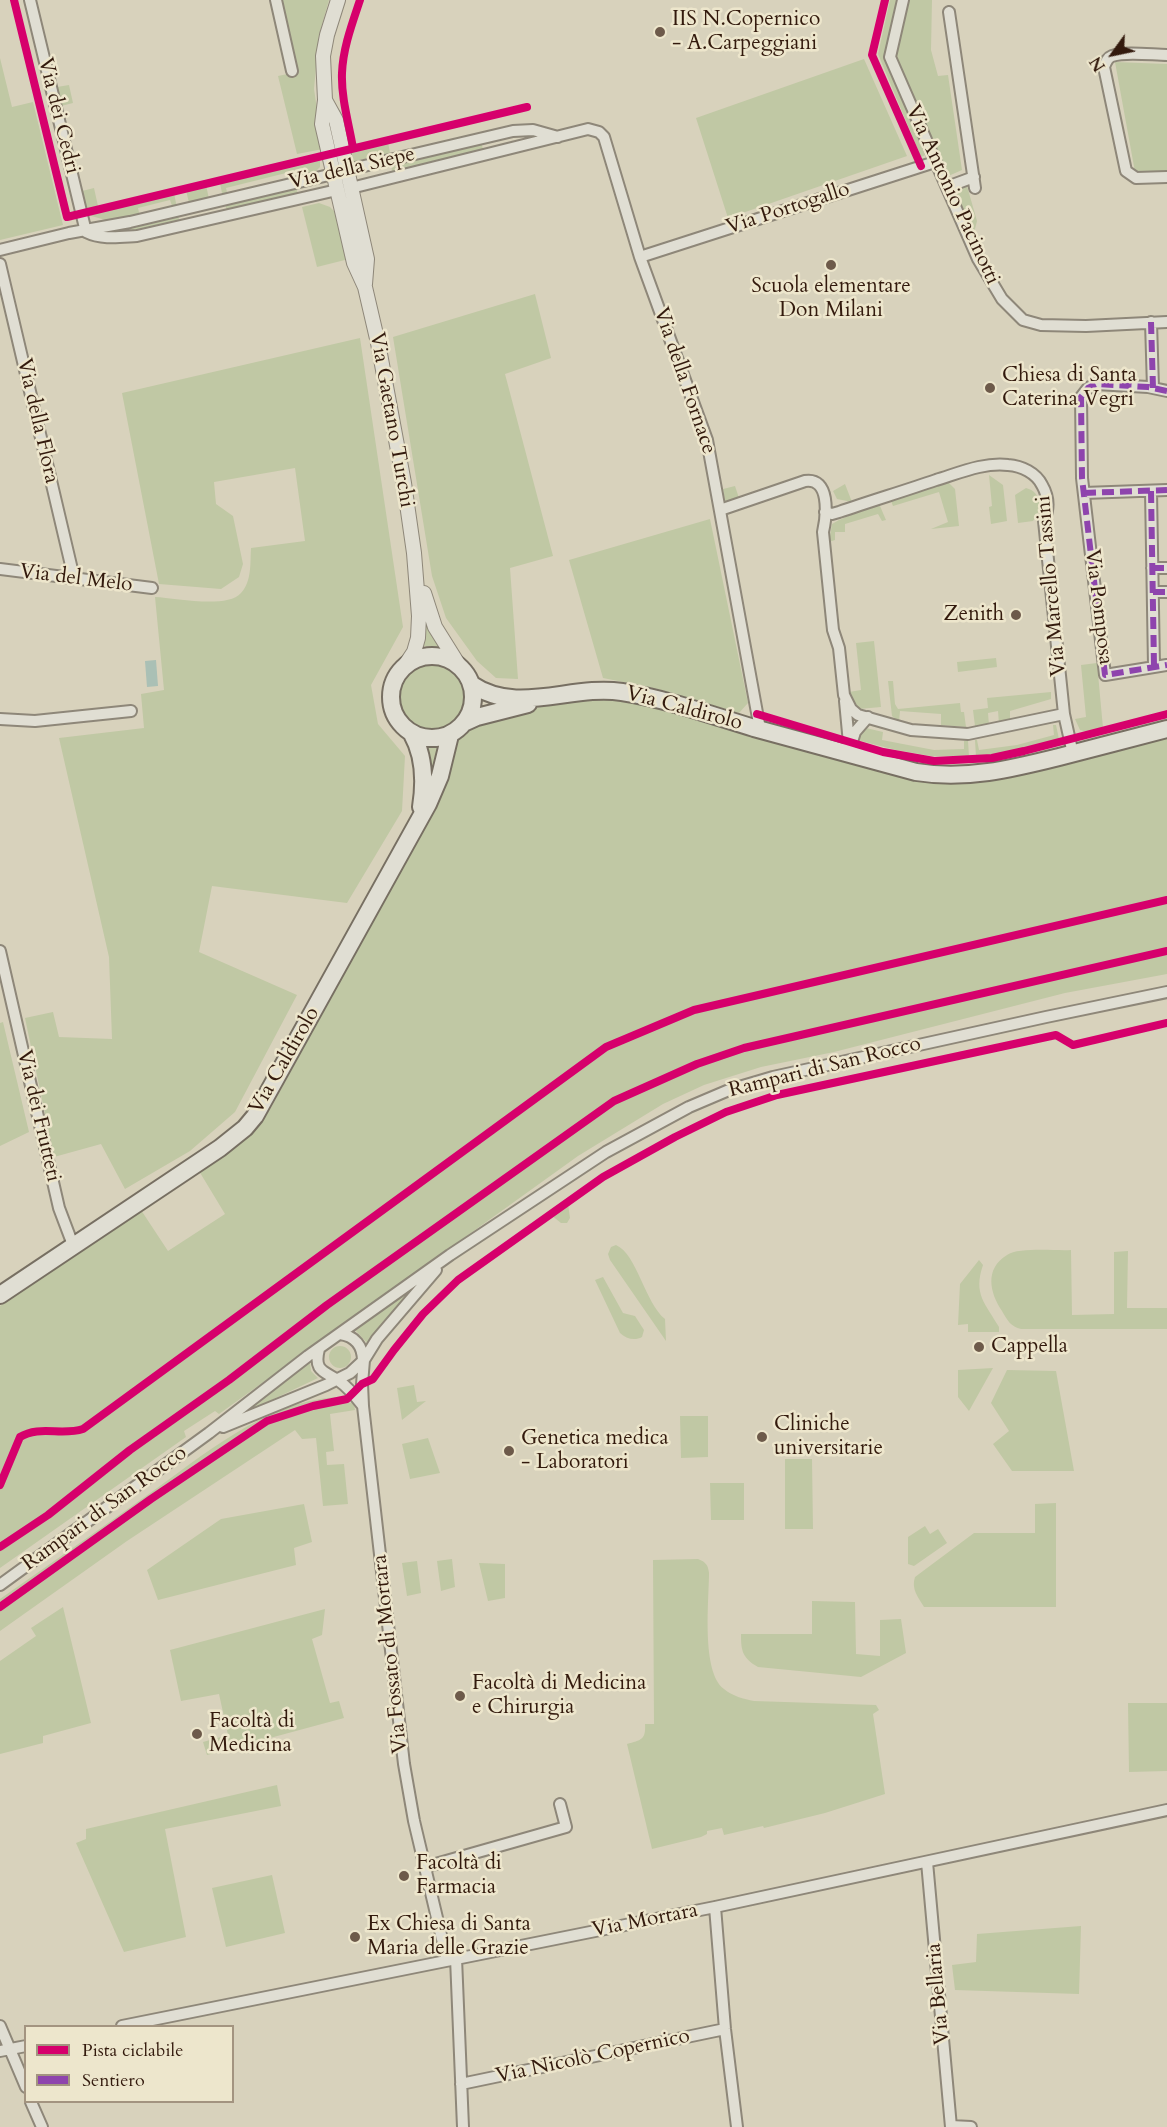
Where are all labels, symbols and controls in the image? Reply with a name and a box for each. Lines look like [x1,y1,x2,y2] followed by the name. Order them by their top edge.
[672,7,820,57] place label: IIS N.Copernico - A.Carpeggiani
[1083,24,1143,84] north arrow
[653,25,667,39] marker: IIS N.Copernico - A.Carpeggiani
[1085,52,1111,76] text: N
[31,55,85,177] street label: Via dei Cedri
[899,101,1005,289] street label: Via Antonio Pacinotti
[286,142,418,196] street label: Via della Siepe
[723,177,853,241] street label: Via Portogallo
[824,258,838,272] marker: Scuola elementare Don Milani
[751,274,911,324] place label: Scuola elementare Don Milani
[647,304,721,458] street label: Via della Fornace
[363,330,419,510] street label: Via Gaetano Turchi
[10,356,64,486] street label: Via della Flora
[1002,363,1137,413] place label: Chiesa di Santa Caterina Vegri
[983,381,997,395] marker: Chiesa di Santa Caterina Vegri
[1032,494,1072,678] street label: Via Marcello Tassini
[1078,548,1118,666] street label: Via Pomposa
[18,560,134,598] street label: Via del Melo
[943,602,1004,628] place label: Zenith
[1009,608,1023,622] marker: Zenith
[623,681,745,737] street label: Via Caldirolo
[244,1003,326,1119] street label: Via Caldirolo
[726,1032,924,1104] street label: Rampari di San Rocco
[11,1047,65,1185] street label: Via dei Frutteti
[991,1334,1068,1360] place label: Cappella
[972,1340,986,1354] marker: Cappella
[774,1412,883,1462] place label: Cliniche universitarie
[521,1426,668,1476] place label: Genetica medica - Laboratori
[755,1430,769,1444] marker: Cliniche universitarie
[18,1441,192,1577] street label: Rampari di San Rocco
[502,1444,516,1458] marker: Genetica medica - Laboratori
[368,1553,414,1755] street label: Via Fossato di Mortara
[472,1671,646,1721] place label: Facoltà di Medicina e Chirurgia
[453,1689,467,1703] marker: Facoltà di Medicina e Chirurgia
[209,1709,295,1759] place label: Facoltà di Medicina
[190,1727,204,1741] marker: Facoltà di Medicina
[416,1851,502,1901] place label: Facoltà di Farmacia
[397,1869,411,1883] marker: Facoltà di Farmacia
[590,1898,700,1944] street label: Via Mortara
[367,1912,531,1962] place label: Ex Chiesa di Santa Maria delle Grazie
[348,1930,362,1944] marker: Ex Chiesa di Santa Maria delle Grazie
[922,1942,956,2046] street label: Via Bellaria
[494,2024,692,2090] street label: Via Nicolò Copernico
[24,2025,234,2103] legend
[82,2038,183,2063] text: Pista ciclabile
[82,2068,145,2093] text: Sentiero

